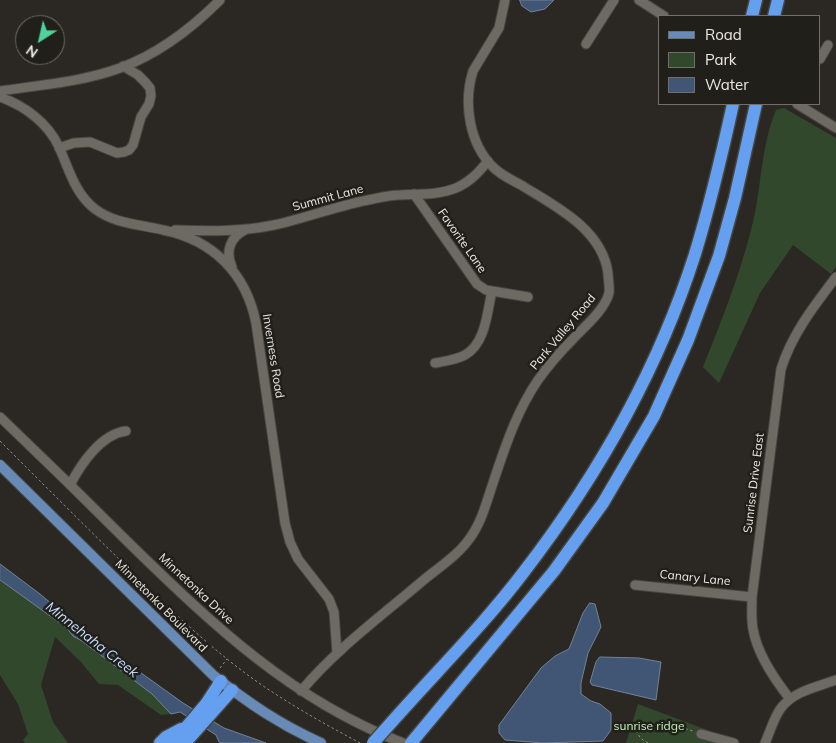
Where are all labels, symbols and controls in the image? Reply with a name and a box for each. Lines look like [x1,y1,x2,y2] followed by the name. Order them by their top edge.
[15,15,65,65] north arrow
[658,15,821,105] legend
[705,25,742,44] text: Road
[22,41,41,62] text: N
[705,50,737,69] text: Park
[705,75,749,94] text: Water
[291,182,365,214] street label: Summit Lane
[435,206,489,276] street label: Favorite Lane
[527,291,599,373] street label: Park Valley Road
[259,313,287,399] street label: Inverness Road
[741,432,767,534] street label: Sunrise Drive East
[156,551,236,627] street label: Minnetonka Drive
[112,557,210,655] street label: Minnetonka Boulevard
[659,567,731,589] street label: Canary Lane
[42,599,142,681] water label: Minnehaha Creek
[614,719,684,733] park label: sunrise ridge

